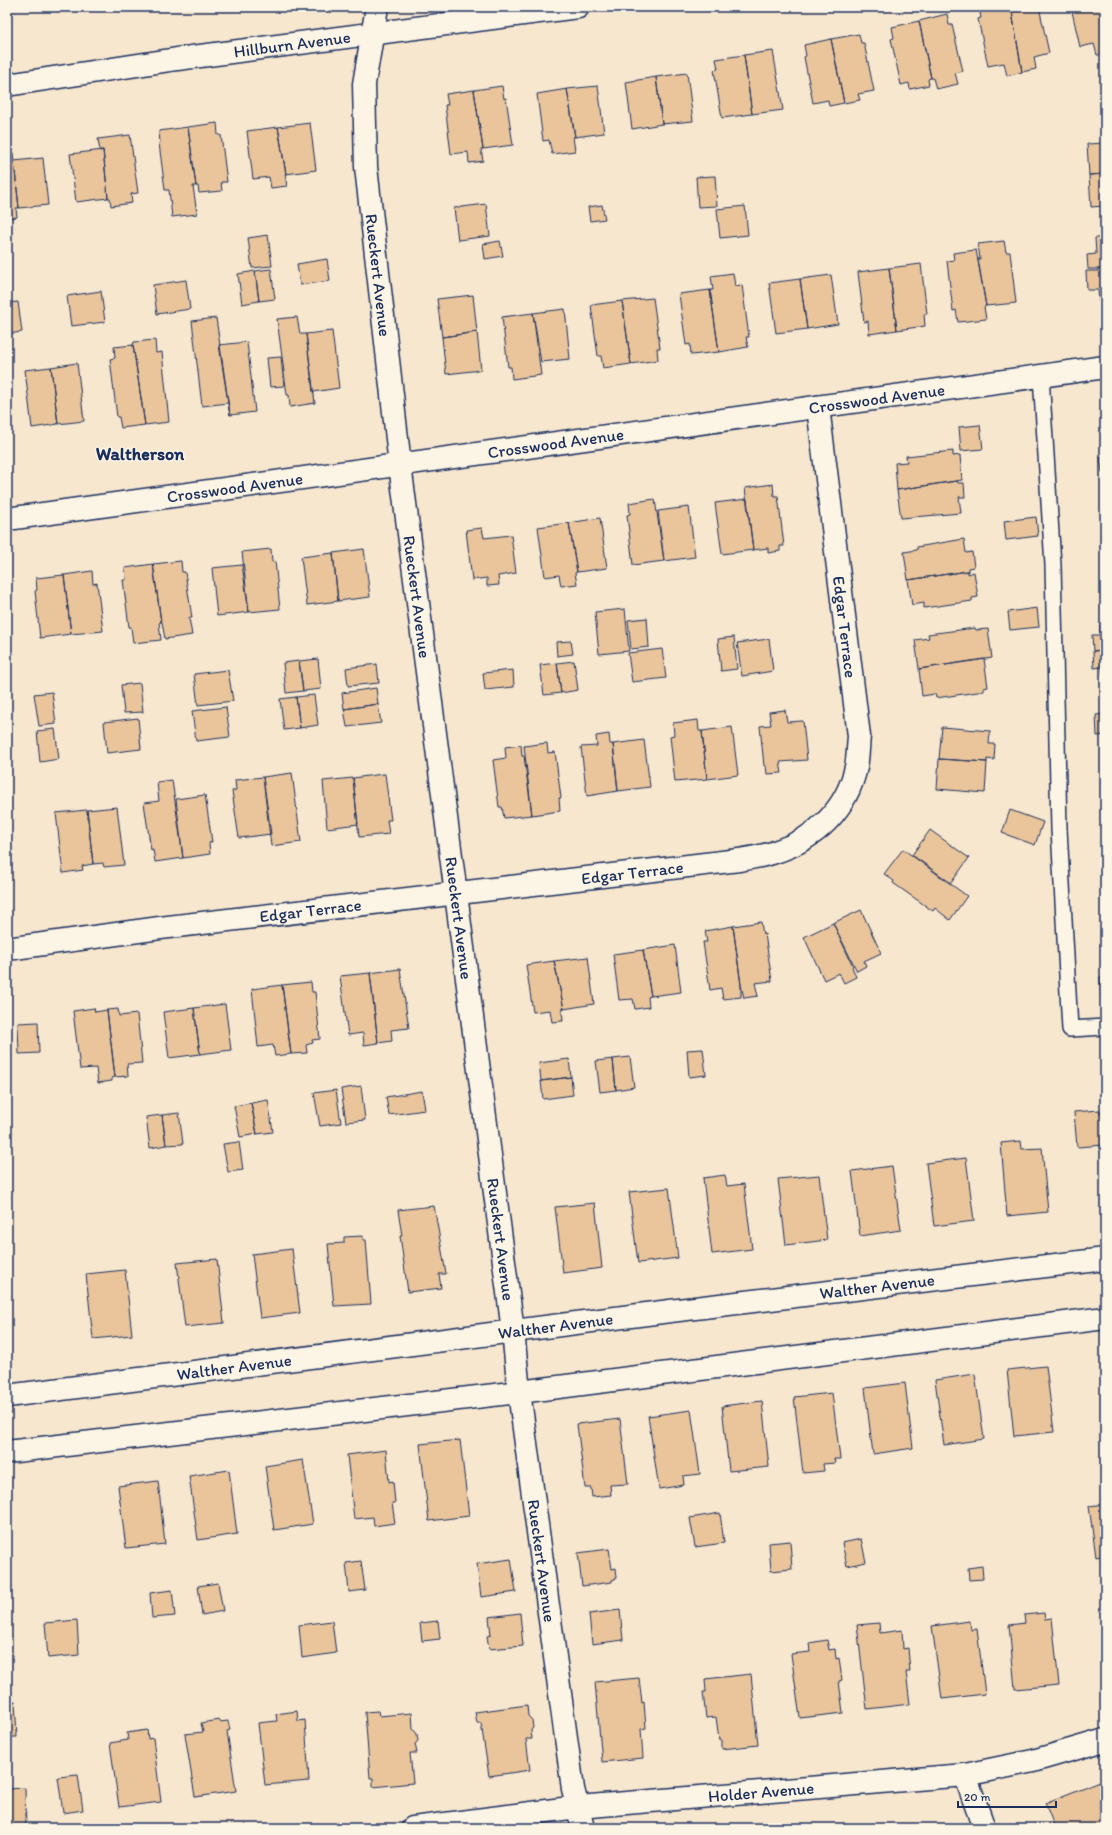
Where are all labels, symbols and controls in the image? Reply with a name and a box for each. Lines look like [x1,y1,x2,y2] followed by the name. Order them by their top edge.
[232,27,352,62] street label: Hillburn Avenue
[361,213,395,338] street label: Rueckert Avenue
[807,379,946,418] street label: Crosswood Avenue
[486,424,625,462] street label: Crosswood Avenue
[96,443,185,465] district label: Waltherson
[165,468,304,507] street label: Crosswood Avenue
[399,534,435,659] street label: Rueckert Avenue
[829,575,861,679] street label: Edgar Terrace
[441,856,477,981] street label: Rueckert Avenue
[580,857,684,888] street label: Edgar Terrace
[258,894,363,926] street label: Edgar Terrace
[483,1177,519,1302] street label: Rueckert Avenue
[818,1269,936,1303] street label: Walther Avenue
[497,1308,614,1343] street label: Walther Avenue
[175,1350,293,1384] street label: Walther Avenue
[524,1498,560,1623] street label: Rueckert Avenue
[707,1778,815,1806] street label: Holder Avenue
[958,1783,1056,1809] scale bar
[964,1790,991,1804] text: 20 m

